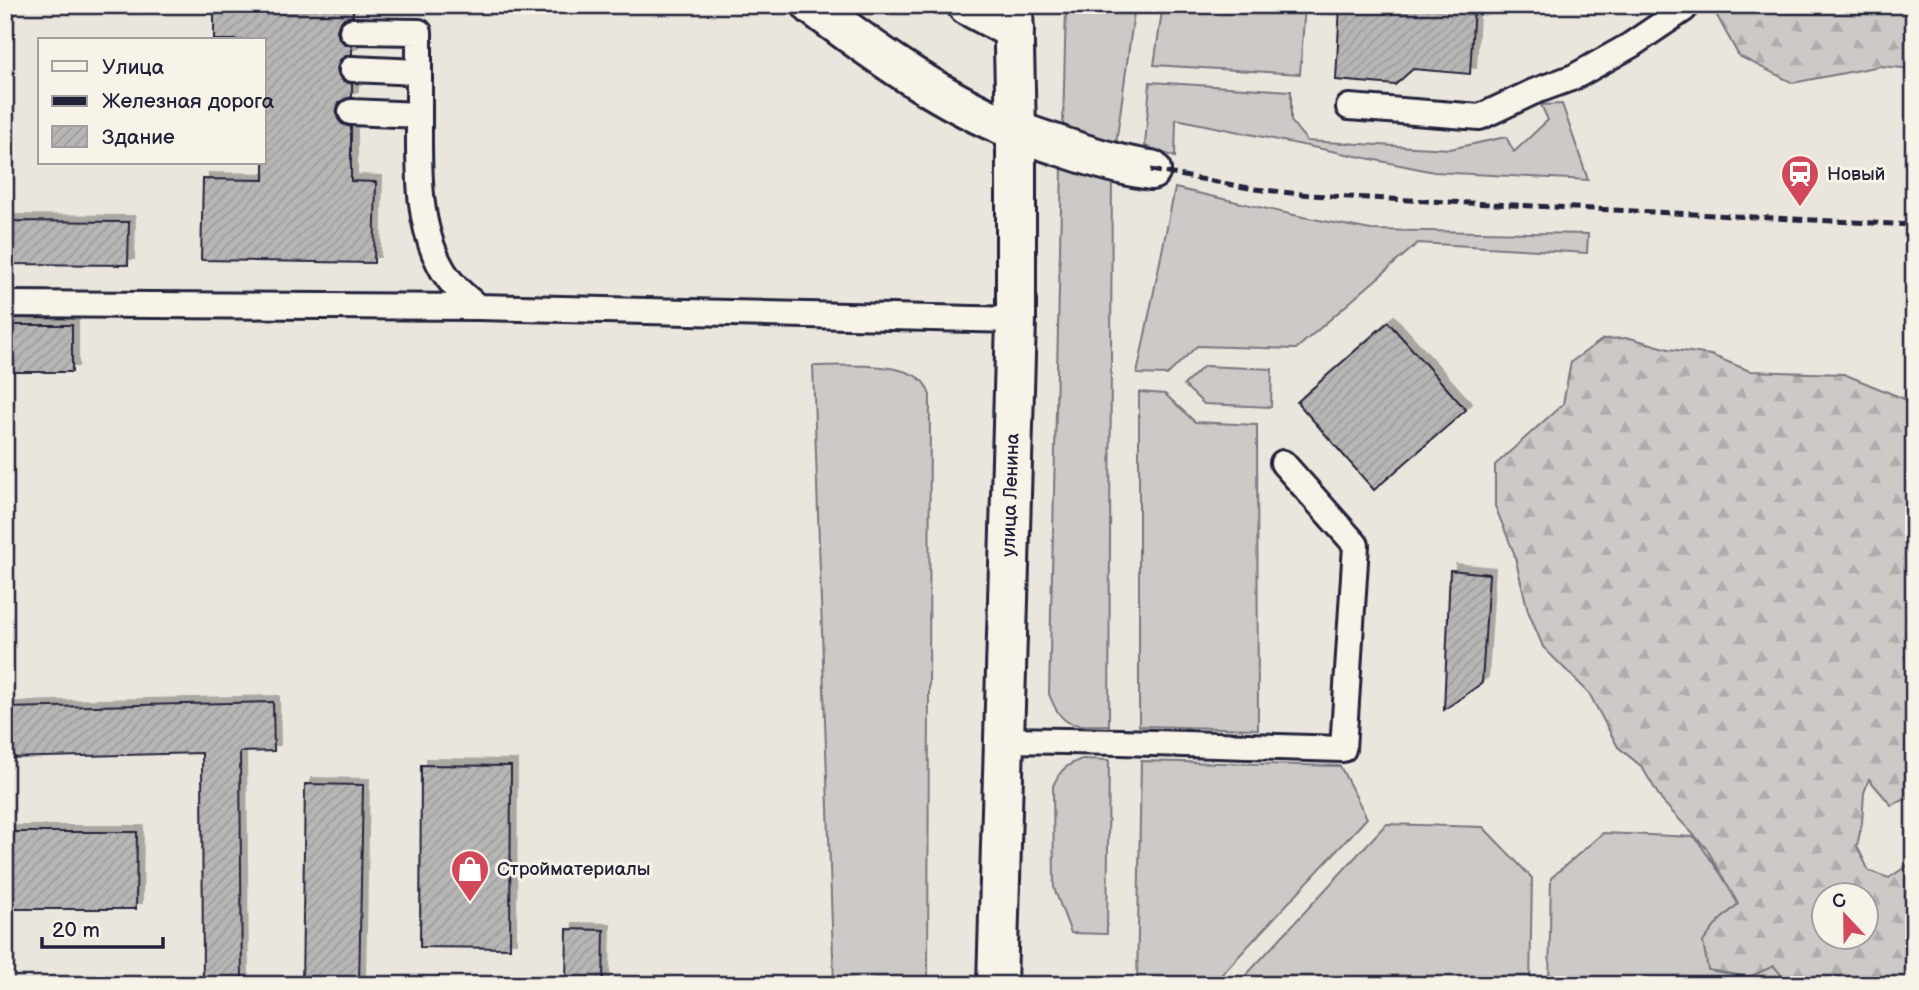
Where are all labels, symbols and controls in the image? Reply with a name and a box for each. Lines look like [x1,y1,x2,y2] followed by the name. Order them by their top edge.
[38,38,266,164] legend
[102,55,165,80] text: Улица
[102,89,275,114] text: Железная дорога
[102,125,175,150] text: Здание
[1779,153,1821,208] station icon: Новый
[1827,163,1885,186] place label: Новый
[997,433,1025,557] street label: улица Ленина
[449,848,491,903] shop icon: Стройматериалы
[497,858,650,881] place label: Стройматериалы
[1811,881,1881,951] north arrow
[1829,888,1850,915] text: С
[42,906,163,950] scale bar
[52,918,100,943] text: 20 m

